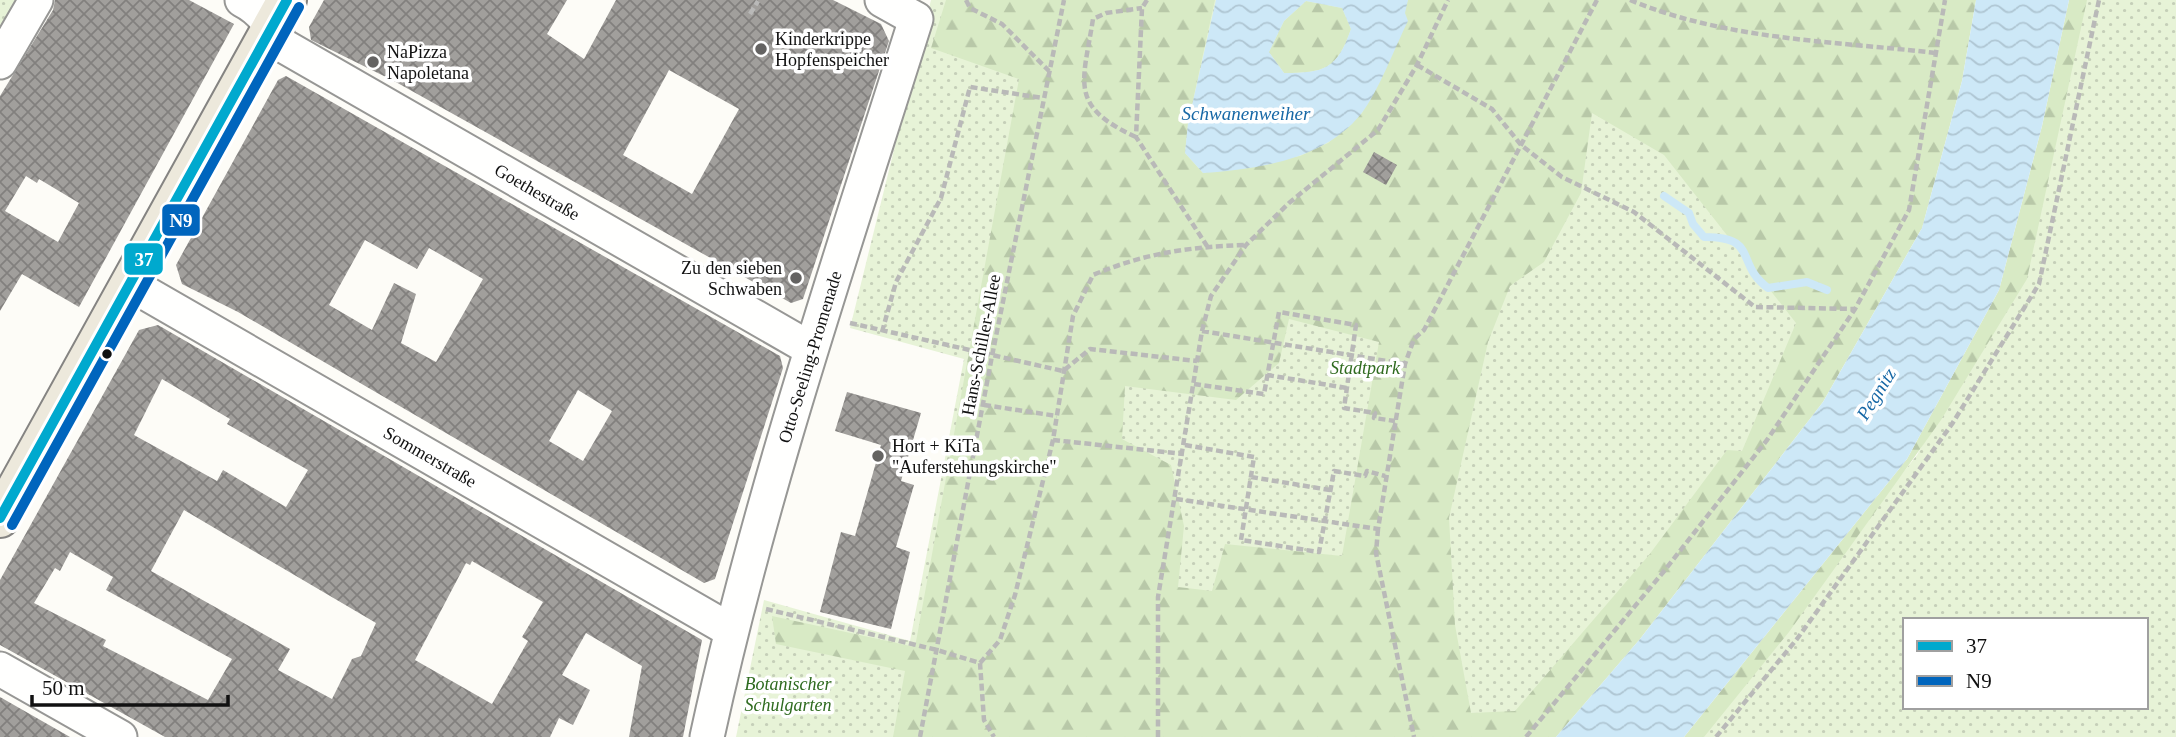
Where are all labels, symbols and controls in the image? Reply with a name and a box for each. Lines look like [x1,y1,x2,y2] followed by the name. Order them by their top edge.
[775,29,889,70] place label: Kinderkrippe Hopfenspeicher
[753,41,769,57] marker: Kinderkrippe Hopfenspeicher
[387,42,469,83] place label: NaPizza Napoletana
[365,54,381,70] marker: NaPizza Napoletana
[1182,103,1311,124] water label: Schwanenweiher
[491,160,583,224] street label: Goethestraße
[161,203,201,237] line badge: N9
[169,210,193,231] text: N9
[123,242,164,276] line badge: 37
[135,249,154,270] text: 37
[681,258,782,299] place label: Zu den sieben Schwaben
[774,269,846,445] street label: Otto-Seeling-Promenade
[788,270,804,286] marker: Zu den sieben Schwaben
[957,273,1005,417] street label: Hans-Schiller-Allee
[100,347,114,361] unlabelled marker
[1330,358,1401,378] park label: Stadtpark
[1851,364,1900,425] water label: Pegnitz
[380,422,480,492] street label: Sommerstraße
[892,436,1057,477] place label: Hort + KiTa "Auferstehungskirche"
[870,448,886,464] marker: Hort + KiTa "Auferstehungskirche"
[1903,618,2148,709] legend
[1966,634,1987,658] text: 37
[32,664,228,708] scale bar
[1966,669,1992,693] text: N9
[745,674,832,715] park label: Botanischer Schulgarten
[42,676,85,700] text: 50 m

